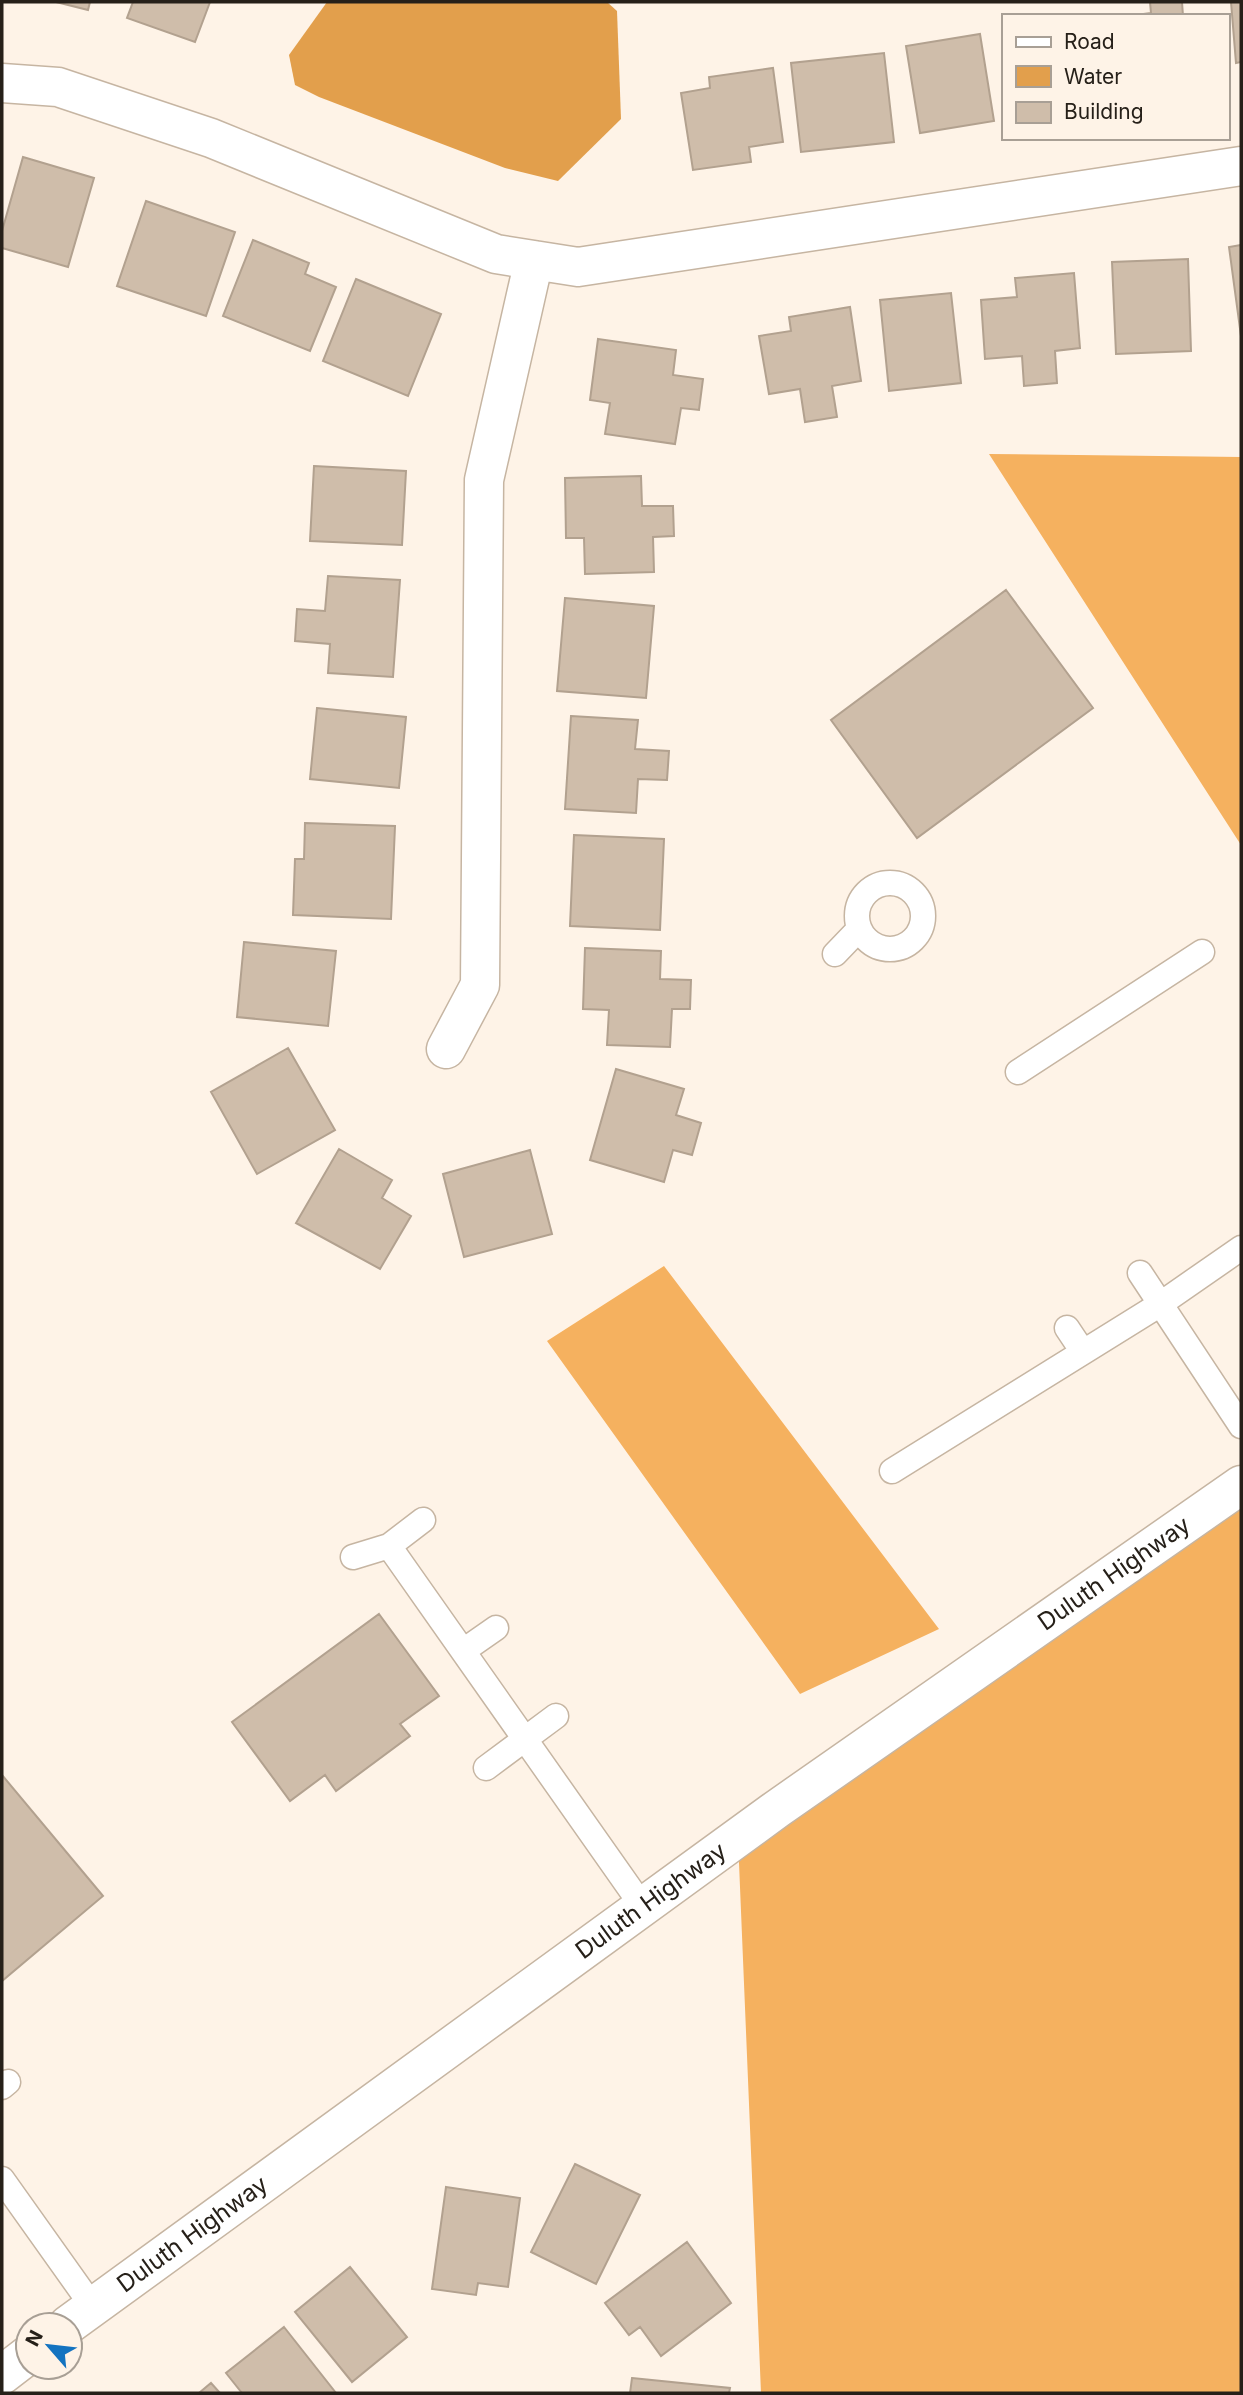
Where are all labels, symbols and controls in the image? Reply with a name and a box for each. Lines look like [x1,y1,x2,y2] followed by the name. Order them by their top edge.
[1002,14,1229,140] legend
[1064,29,1115,54] text: Road
[1064,64,1122,89] text: Water
[1064,99,1144,124] text: Building
[1032,1510,1196,1636] street label: Duluth Highway
[570,1836,732,1965] street label: Duluth Highway
[111,2170,273,2298] street label: Duluth Highway
[14,2311,84,2381] north arrow
[21,2326,48,2350] text: N

